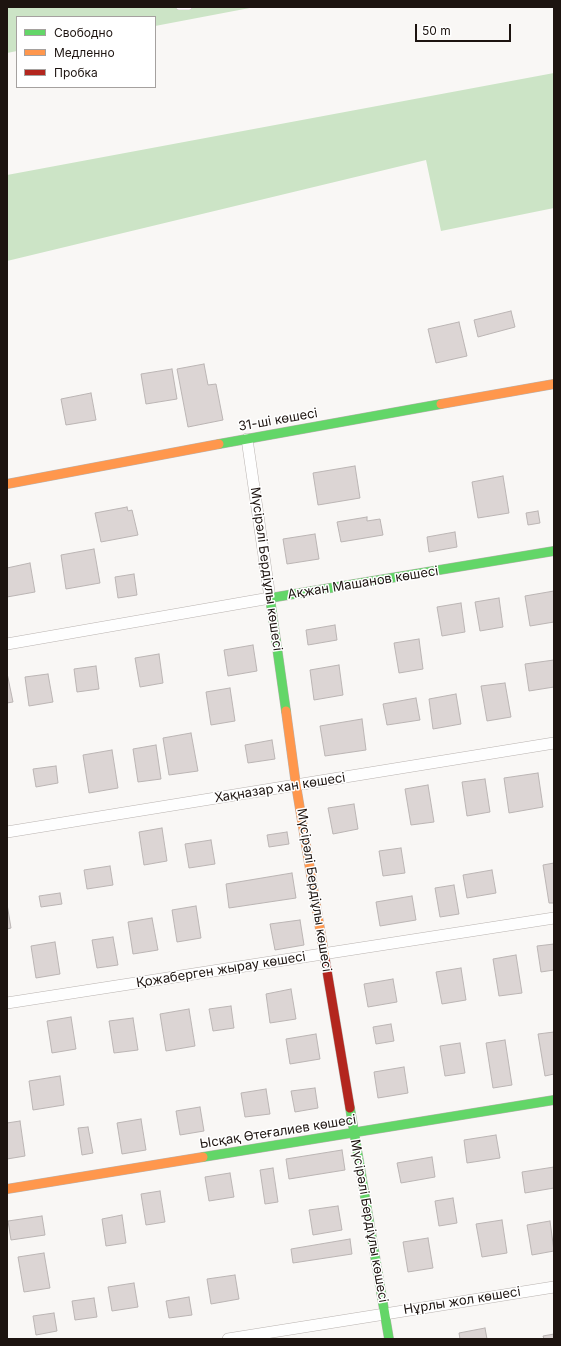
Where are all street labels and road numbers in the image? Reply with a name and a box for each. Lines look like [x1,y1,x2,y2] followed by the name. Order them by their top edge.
[237,405,319,435] street label: 31-ші көшесі
[247,486,285,652] street label: Мүсірәлі Бердіұлы көшесі
[287,563,439,603] street label: Ақжан Машанов көшесі
[213,770,347,806] street label: Хақназар хан көшесі
[293,807,335,973] street label: Мүсірәлі Бердіұлы көшесі
[135,949,307,991] street label: Қожаберген жырау көшесі
[199,1112,357,1152] street label: Ысқақ Өтеғалиев көшесі
[347,1138,391,1304] street label: Мүсірәлі Бердіұлы көшесі
[402,1284,522,1318] street label: Нұрлы жол көшесі

